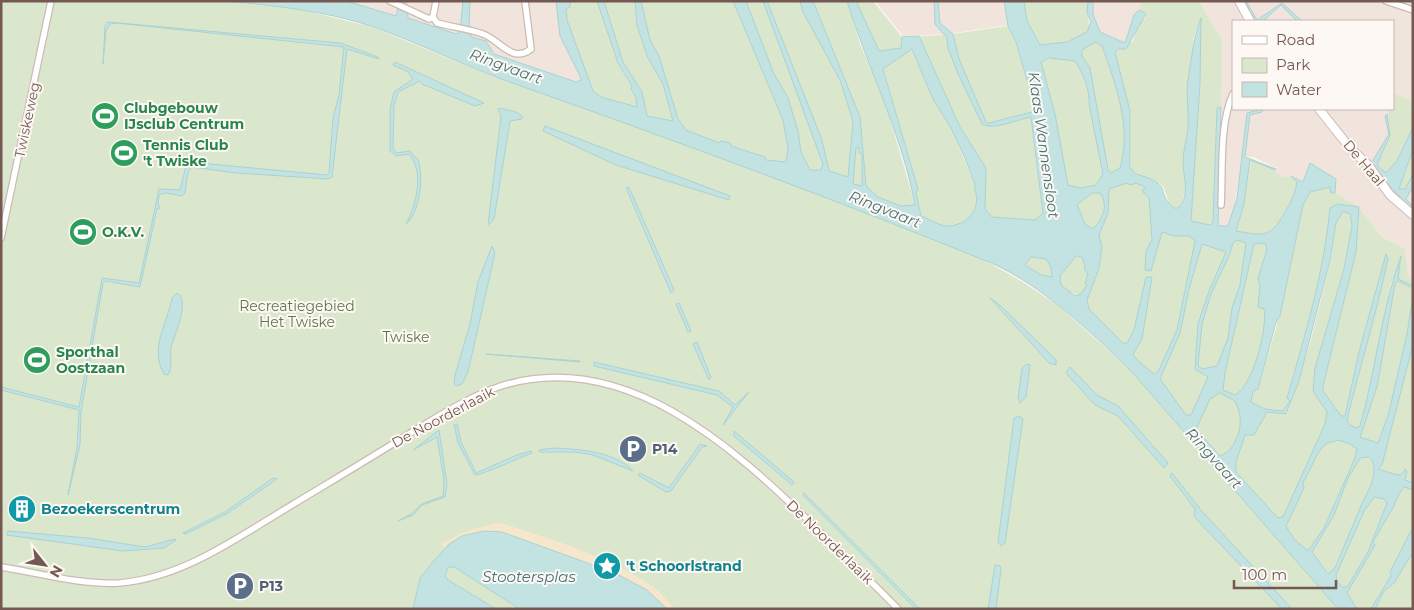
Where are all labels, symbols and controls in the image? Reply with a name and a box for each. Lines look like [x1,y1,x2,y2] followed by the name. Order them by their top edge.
[1232,20,1394,110] legend
[1276,30,1315,49] text: Road
[467,44,545,88] water label: Ringvaart
[1276,55,1310,74] text: Park
[1024,71,1064,219] water label: Klaas Wannensloot
[10,80,44,160] street label: Twiskeweg
[1276,80,1322,99] text: Water
[124,99,244,133] place label: Clubgebouw IJsclub Centrum
[90,101,120,131] sports icon: Clubgebouw IJsclub Centrum
[143,136,229,170] place label: Tennis Club 't Twiske
[1339,136,1389,190] street label: De Haal
[109,138,139,168] sports icon: Tennis Club 't Twiske
[846,186,924,232] water label: Ringvaart
[68,217,98,247] sports icon: O.K.V.
[102,223,145,241] place label: O.K.V.
[239,297,355,331] park label: Recreatiegebied Het Twiske
[383,328,430,346] park label: Twiske
[56,343,125,377] place label: Sporthal Oostzaan
[22,345,52,375] sports icon: Sporthal Oostzaan
[388,382,498,452] street label: De Noorderlaaik
[1182,423,1246,493] water label: Ringvaart
[618,434,648,464] parking icon: P14
[652,440,678,458] place label: P14
[7,494,37,524] building icon: Bezoekerscentrum
[783,496,878,588] street label: De Noorderlaaik
[41,500,180,518] place label: Bezoekerscentrum
[20,540,70,590] north arrow
[592,551,622,581] place icon: 't Schoorlstrand
[626,557,742,575] place label: 't Schoorlstrand
[1234,558,1336,590] scale bar
[46,562,67,581] text: N
[1242,565,1287,584] text: 100 m
[482,567,577,586] water label: Stootersplas
[225,571,255,601] parking icon: P13
[259,577,283,595] place label: P13

